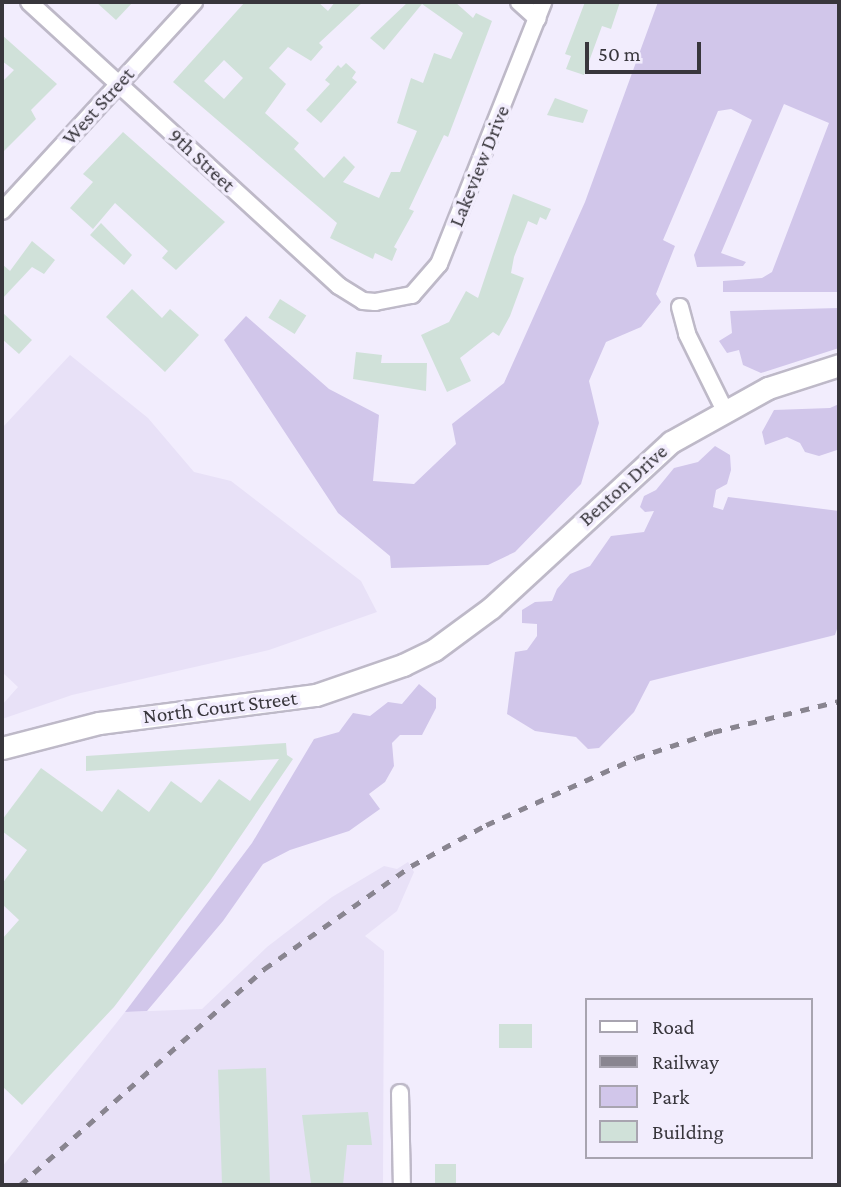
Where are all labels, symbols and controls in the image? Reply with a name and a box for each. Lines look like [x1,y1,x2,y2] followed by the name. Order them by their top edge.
[589,28,704,72] scale bar
[598,42,641,66] text: 50 m
[57,62,139,150] street label: West Street
[443,102,515,230] street label: Lakeview Drive
[163,123,241,197] street label: 9th Street
[574,439,672,531] street label: Benton Drive
[141,685,299,729] street label: North Court Street
[586,998,813,1159] legend
[652,1015,695,1039] text: Road
[652,1050,719,1074] text: Railway
[652,1085,689,1109] text: Park
[652,1120,724,1144] text: Building

